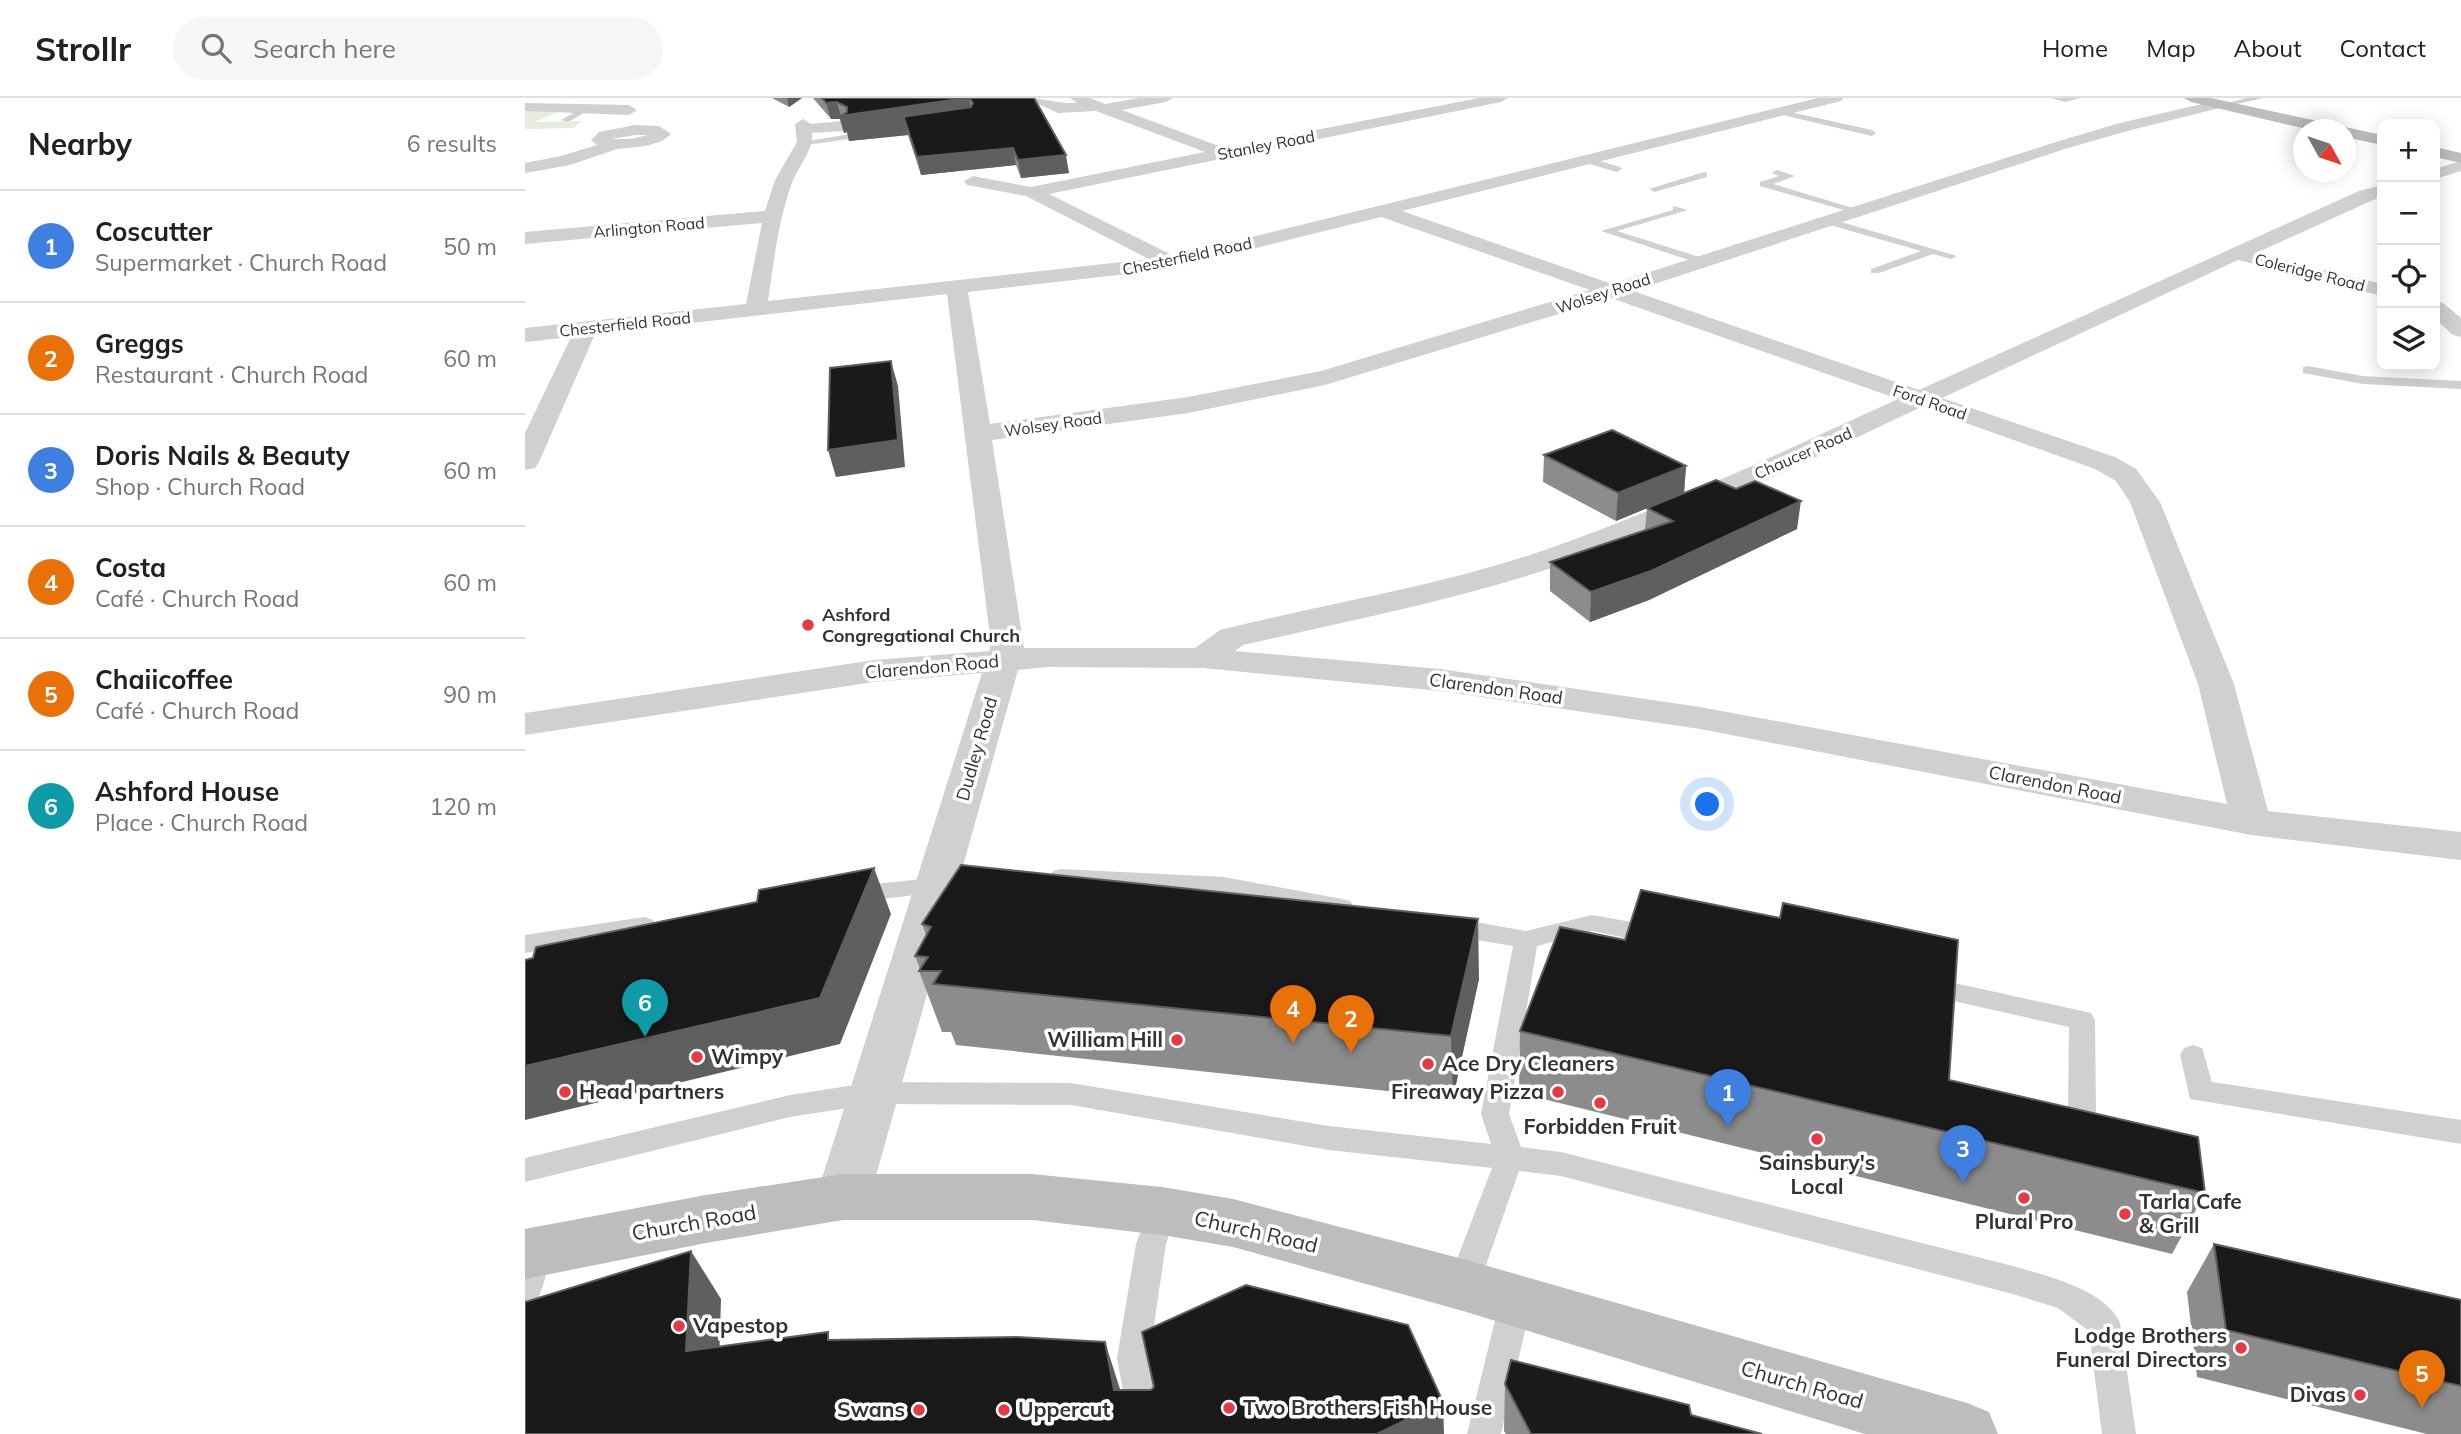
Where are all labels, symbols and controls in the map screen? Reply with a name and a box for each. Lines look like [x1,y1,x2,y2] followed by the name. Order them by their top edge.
[173,17,663,80] search box
[35,28,131,69] text: Strollr
[197,29,235,67] icon: search
[253,32,396,65] text: Search here
[2042,33,2108,63] text: Home
[2146,33,2196,63] text: Map
[2234,33,2302,63] text: About
[2340,33,2426,63] text: Contact
[2293,119,2356,182] north arrow
[2377,119,2440,371] map controls
[2377,119,2440,182] button: +
[28,125,132,163] text: Nearby
[1216,126,1316,164] street label: Stanley Road
[407,129,497,158] text: 6 results
[2377,182,2440,245] button: −
[593,212,705,242] street label: Arlington Road
[95,215,212,248] text: Coscutter
[44,232,58,261] text: 1
[443,232,497,261] text: 50 m
[1120,232,1254,280] street label: Chesterfield Road
[2377,245,2440,308] button: locate
[95,248,387,277] text: Supermarket · Church Road
[2253,249,2367,295] street label: Coleridge Road
[1553,268,1653,318] street label: Wolsey Road
[558,307,692,341] street label: Chesterfield Road
[2377,308,2440,371] button: layers
[95,327,184,360] text: Greggs
[44,344,58,373] text: 2
[443,344,497,373] text: 60 m
[95,360,368,389] text: Restaurant · Church Road
[1891,380,1969,424] street label: Ford Road
[1003,407,1103,441] street label: Wolsey Road
[1751,423,1855,483] street label: Chaucer Road
[95,439,350,472] text: Doris Nails & Beauty
[44,456,58,485] text: 3
[443,456,497,485] text: 60 m
[95,472,305,501] text: Shop · Church Road
[95,551,166,584] text: Costa
[44,568,58,597] text: 4
[443,568,497,597] text: 60 m
[95,584,299,613] text: Café · Church Road
[822,603,1020,647] place label: Ashford Congregational Church
[800,617,816,633] marker: Ashford Congregational Church
[864,649,1000,684] street label: Clarendon Road
[95,663,233,696] text: Chaiicoffee
[1428,668,1564,709] street label: Clarendon Road
[44,680,58,709] text: 5
[443,680,497,709] text: 90 m
[951,694,1002,803] street label: Dudley Road
[95,696,299,725] text: Café · Church Road
[1987,760,2123,809] street label: Clarendon Road
[95,775,279,808] text: Ashford House
[1690,787,1724,821] your location
[44,792,58,821] text: 6
[429,792,497,821] text: 120 m
[95,808,308,837] text: Place · Church Road
[622,979,668,1037] pin: 6
[1270,985,1316,1043] pin: 4
[1328,995,1374,1053] pin: 2
[1047,1026,1163,1052] place label: William Hill
[1169,1032,1185,1048] marker: William Hill
[711,1043,784,1069] place label: Wimpy
[689,1049,705,1065] marker: Wimpy
[1442,1050,1615,1076] place label: Ace Dry Cleaners
[1420,1056,1436,1072] marker: Ace Dry Cleaners
[1705,1069,1751,1127] pin: 1
[579,1078,724,1104] place label: Head partners
[1391,1078,1544,1104] place label: Fireaway Pizza
[557,1084,573,1100] marker: Head partners
[1550,1084,1566,1100] marker: Fireaway Pizza
[1592,1095,1608,1111] marker: Forbidden Fruit
[1524,1113,1676,1139] place label: Forbidden Fruit
[1940,1125,1986,1183] pin: 3
[1809,1131,1825,1147] marker: Sainsbury's Local
[1759,1149,1875,1199] place label: Sainsbury's Local
[2139,1188,2242,1238] place label: Tarla Cafe & Grill
[2016,1190,2032,1206] marker: Plural Pro
[630,1198,758,1246] street label: Church Road
[1192,1204,1321,1258] street label: Church Road
[2117,1206,2133,1222] marker: Tarla Cafe & Grill
[1975,1208,2073,1234] place label: Plural Pro
[692,1312,788,1338] place label: Vapestop
[671,1318,687,1334] marker: Vapestop
[2056,1322,2227,1372] place label: Lodge Brothers Funeral Directors
[2233,1340,2249,1356] marker: Lodge Brothers Funeral Directors
[2399,1350,2445,1408] pin: 5
[1738,1354,1866,1414] street label: Church Road
[2290,1381,2346,1407] place label: Divas
[2352,1387,2368,1403] marker: Divas
[1243,1394,1492,1420] place label: Two Brothers Fish House
[837,1396,905,1422] place label: Swans
[1018,1396,1110,1422] place label: Uppercut
[1221,1400,1237,1416] marker: Two Brothers Fish House
[911,1402,927,1418] marker: Swans
[996,1402,1012,1418] marker: Uppercut

